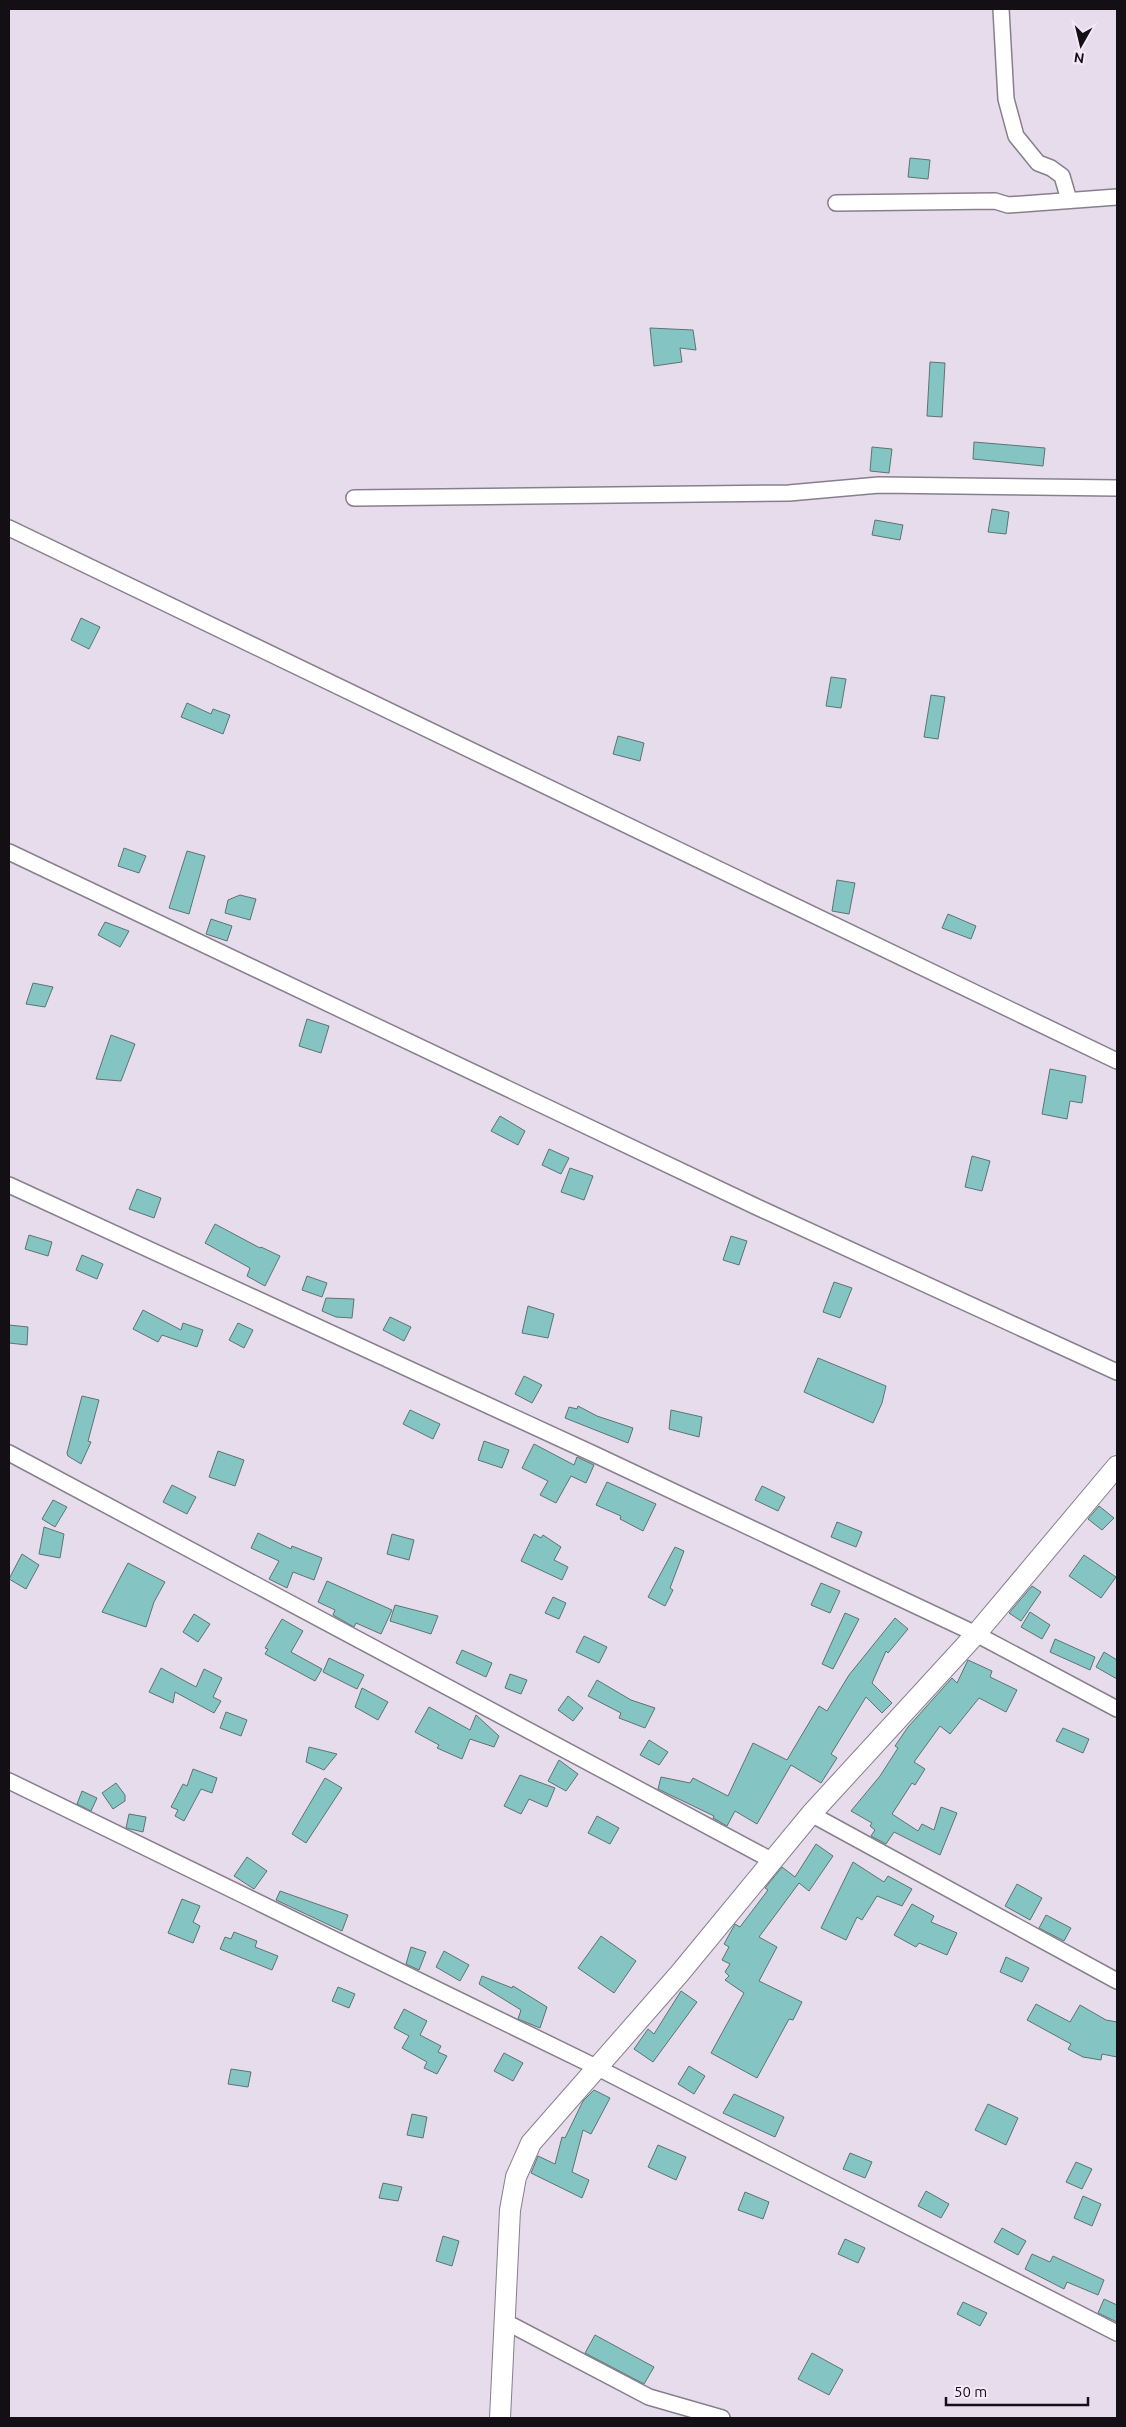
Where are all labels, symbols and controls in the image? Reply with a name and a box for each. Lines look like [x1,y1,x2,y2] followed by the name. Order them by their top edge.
[1056,20,1106,70] north arrow
[1073,49,1085,67] text: N
[946,2374,1088,2406] scale bar
[954,2383,987,2400] text: 50 m

